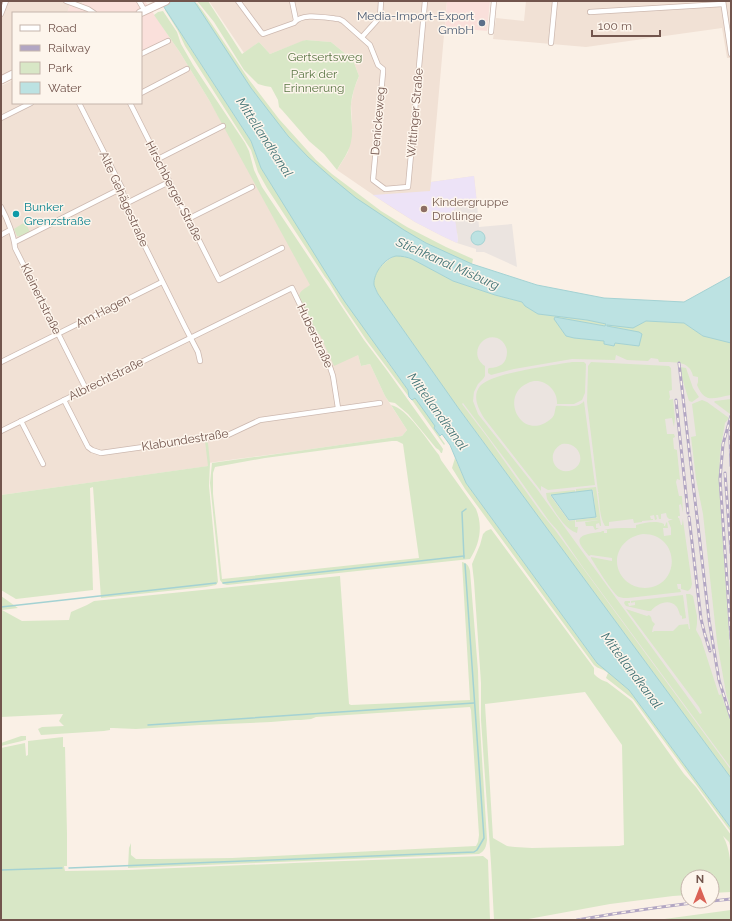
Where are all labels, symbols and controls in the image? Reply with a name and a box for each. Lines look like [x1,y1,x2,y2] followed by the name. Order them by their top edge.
[357,9,474,37] place label: Media-Import-Export GmbH
[12,12,142,104] legend
[592,12,660,38] scale bar
[477,18,487,28] marker: Media-Import-Export GmbH
[598,19,632,33] text: 100 m
[48,21,77,35] text: Road
[48,41,91,55] text: Railway
[288,50,362,64] park label: Gertsertsweg
[48,61,73,75] text: Park
[284,67,344,95] park label: Park der Erinnerung
[404,68,426,158] street label: Wittinger Straße
[48,81,82,95] text: Water
[368,86,388,156] street label: Denickeweg
[233,95,296,180] water label: Mittellandkanal
[143,139,205,243] street label: Hirschberger Straße
[97,149,151,249] street label: Alte Gehägestraße
[432,195,509,223] place label: Kindergruppe Drollinge
[24,200,91,228] place label: Bunker Grenzstraße
[419,204,429,214] marker: Kindergruppe Drollinge
[11,209,21,219] marker: Bunker Grenzstraße
[393,234,502,293] water label: Stichkanal Misburg
[18,261,64,337] street label: Kleinertstraße
[74,291,132,331] street label: Am Hagen
[294,302,336,370] street label: Huberstraße
[66,355,146,403] street label: Albrechtstraße
[405,370,471,453] water label: Mittellandkanal
[141,426,229,454] street label: Klabundestraße
[598,629,666,712] water label: Mittellandkanal
[680,869,720,909] north arrow
[696,873,704,886] text: N

